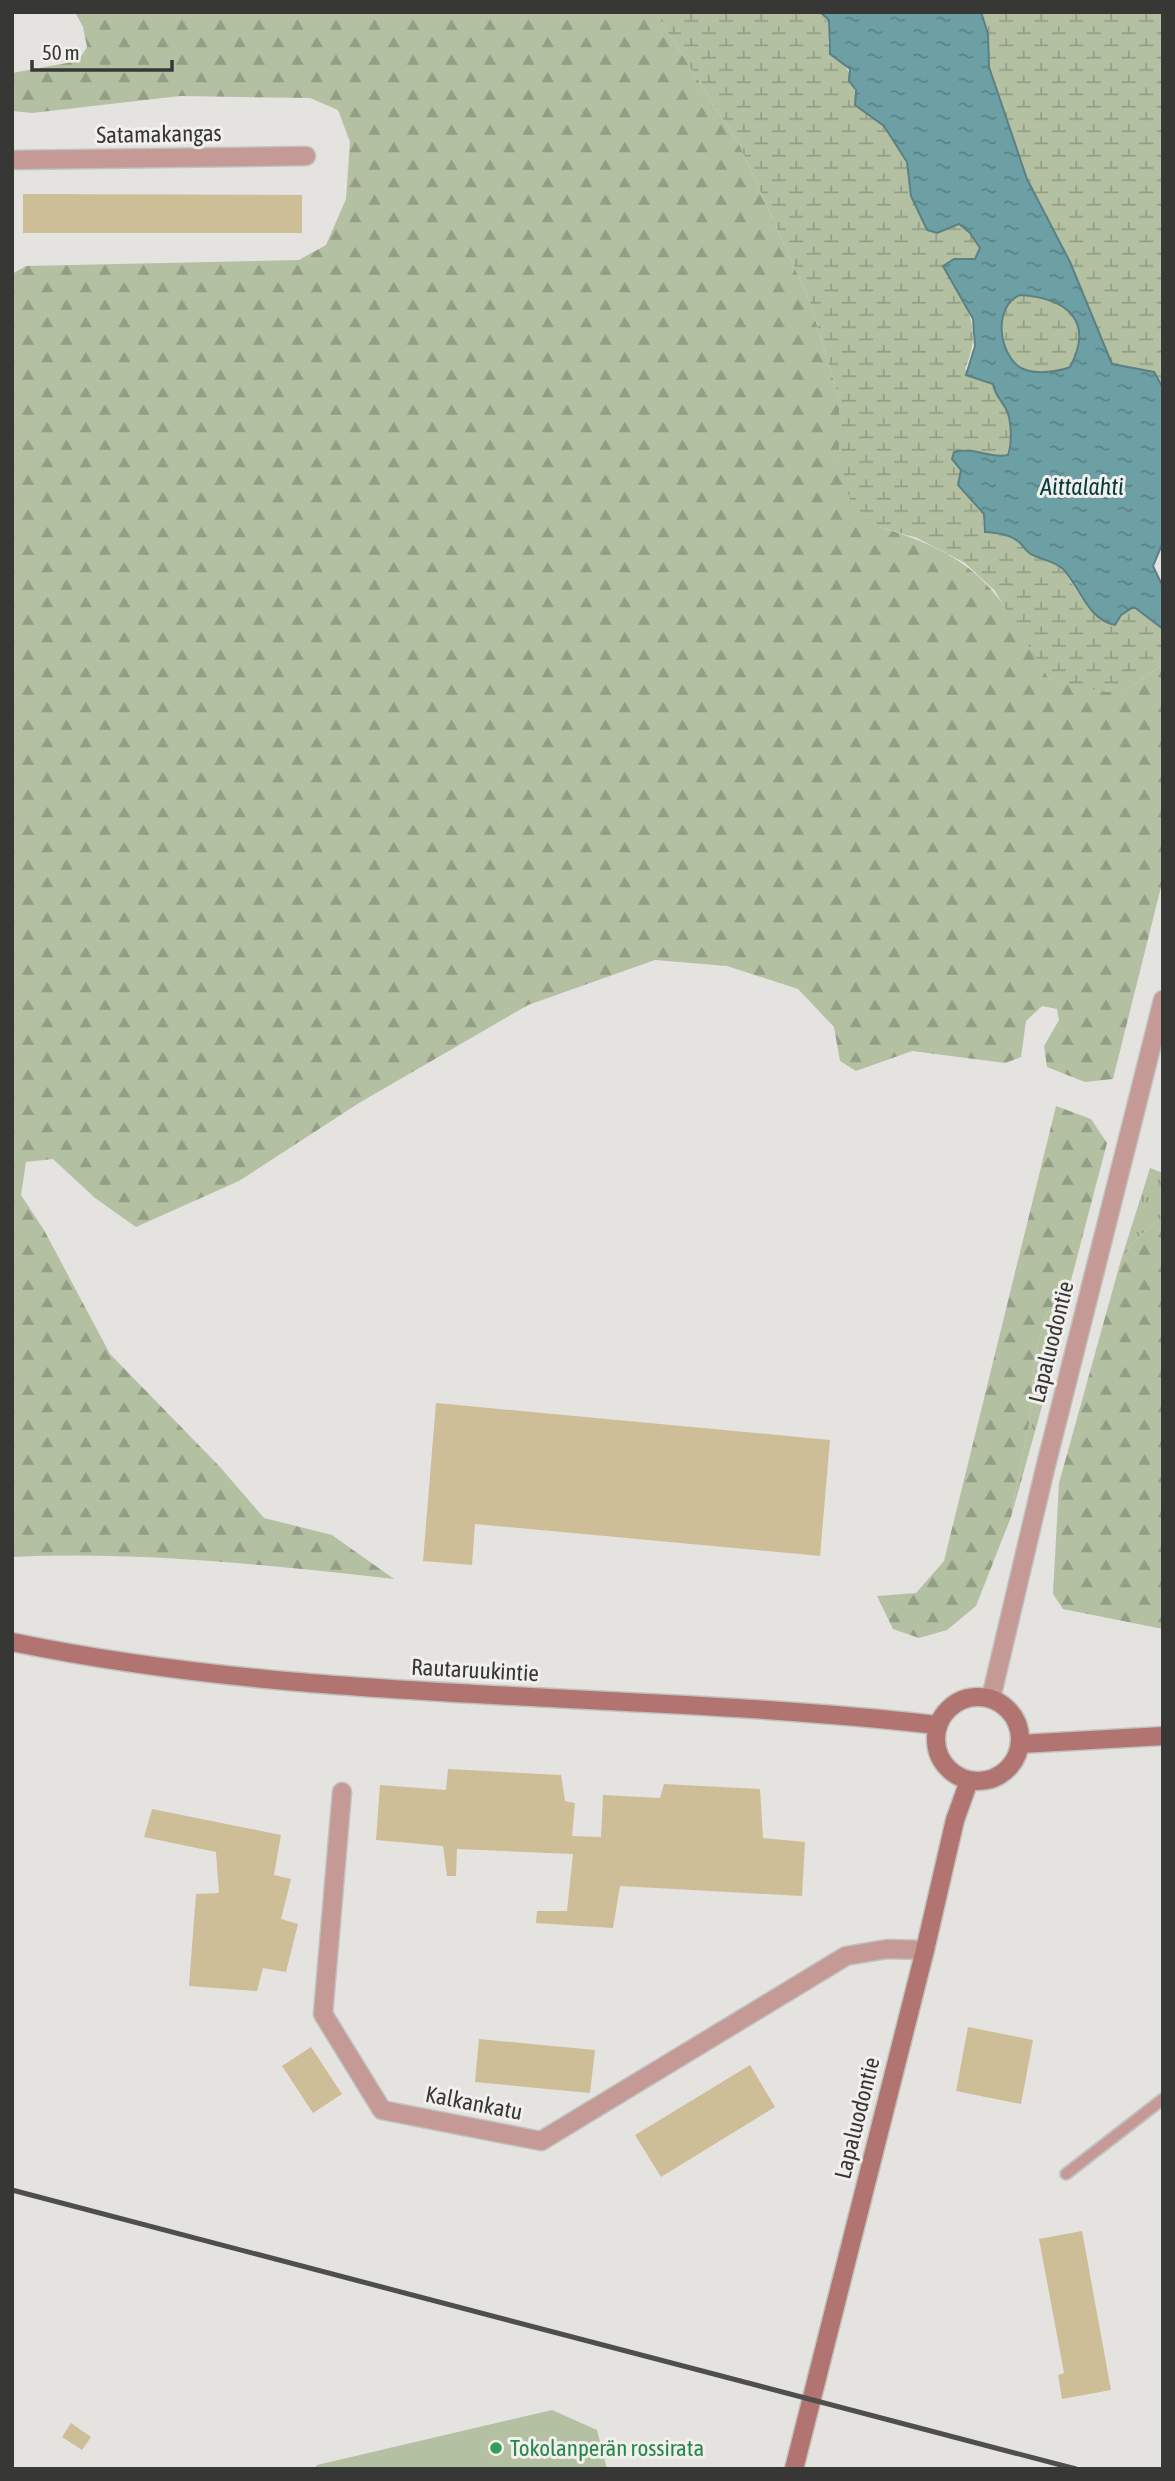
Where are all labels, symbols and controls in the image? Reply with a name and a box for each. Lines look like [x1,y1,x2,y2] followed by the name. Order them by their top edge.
[32,28,172,72] scale bar
[42,40,80,64] text: 50 m
[96,120,222,148] street label: Satamakangas
[1039,473,1124,500] water label: Aittalahti
[1023,1278,1079,1406] street label: Lapaluodontie
[410,1654,540,1686] street label: Rautaruukintie
[829,2054,885,2182] street label: Lapaluodontie
[423,2081,525,2125] street label: Kalkankatu
[510,2435,704,2461] place label: Tokolanperän rossirata
[488,2440,504,2456] marker: Tokolanperän rossirata

